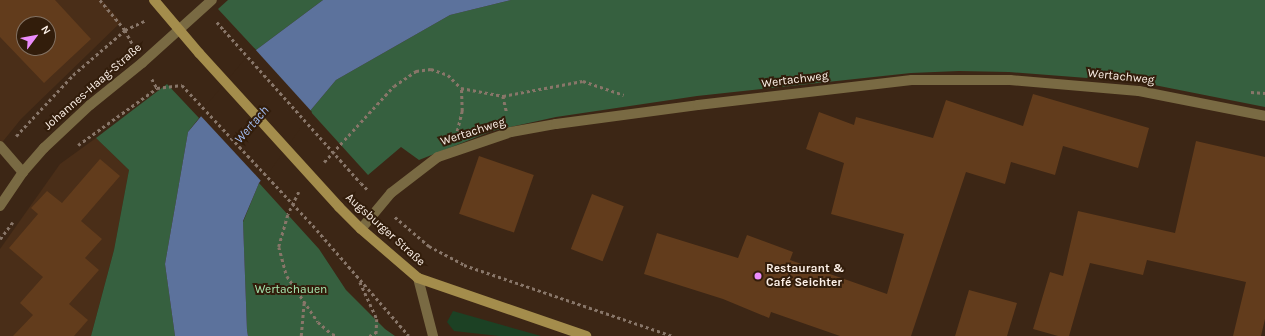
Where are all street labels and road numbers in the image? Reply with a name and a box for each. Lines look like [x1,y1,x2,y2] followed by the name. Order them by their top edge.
[41,41,145,133] street label: Johannes-Haag-Straße
[1087,66,1155,88] street label: Wertachweg
[761,69,829,91] street label: Wertachweg
[439,115,507,149] street label: Wertachweg
[342,190,428,270] street label: Augsburger Straße

